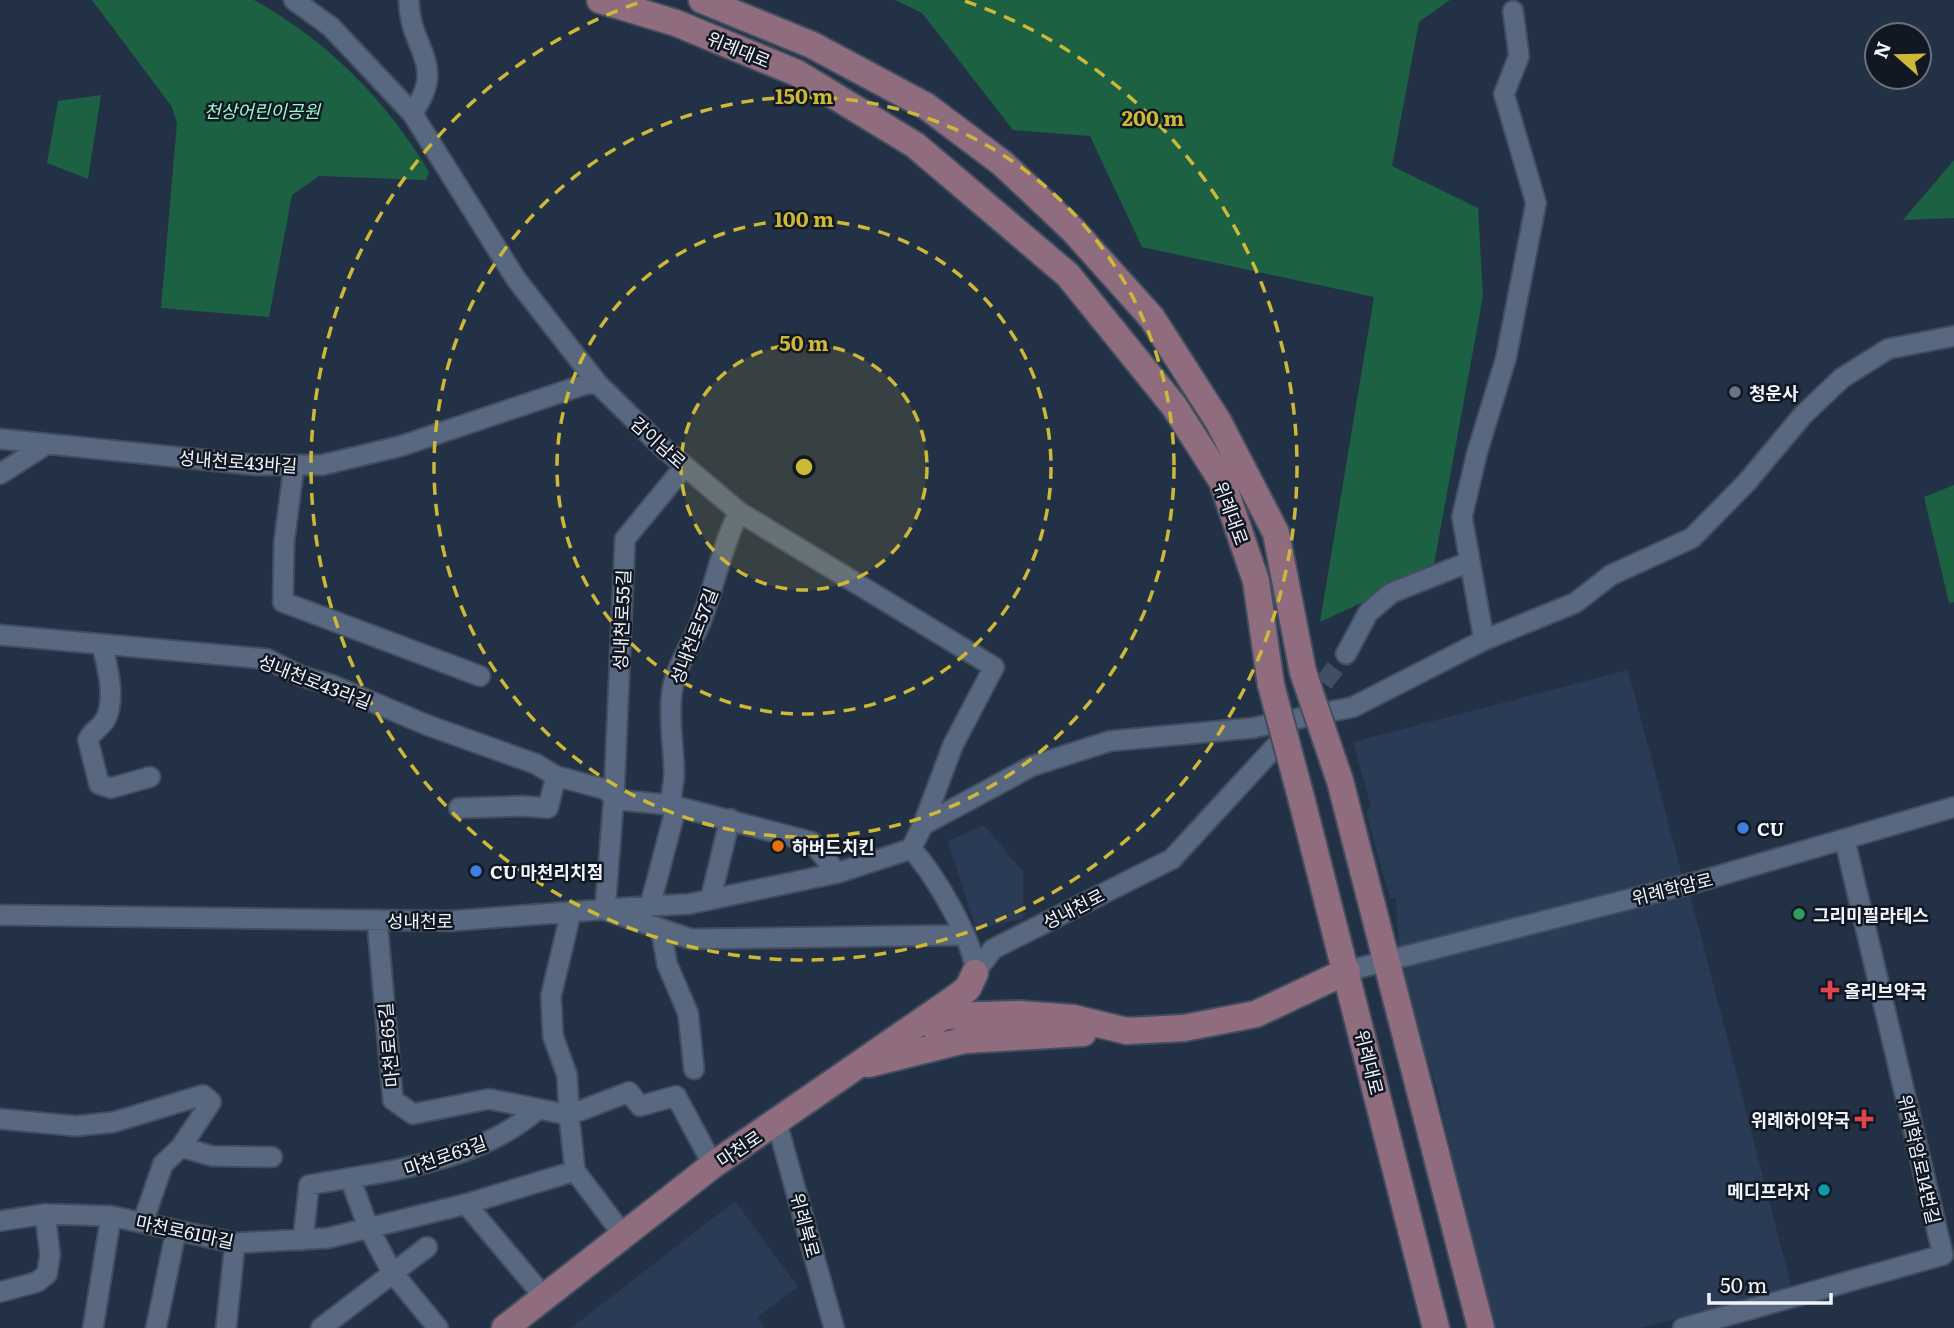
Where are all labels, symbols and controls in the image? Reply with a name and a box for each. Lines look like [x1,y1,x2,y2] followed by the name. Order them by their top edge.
[1863,21,1933,91] north arrow
[703,24,775,74] street label: 위례대로
[1865,38,1897,62] text: N
[775,79,833,110] text: 150 m
[204,97,321,124] park label: 천상어린이공원
[1122,101,1184,132] text: 200 m
[774,202,834,233] text: 100 m
[779,326,829,357] text: 50 m
[1749,379,1799,406] place label: 청운사
[1727,384,1743,400] marker: 청운사
[625,410,693,474] street label: 감이남로
[178,443,298,479] street label: 성내천로43바길
[792,455,816,479] centre of rings
[1208,477,1256,549] street label: 위례대로
[606,569,636,671] street label: 성내천로55길
[662,584,724,688] street label: 성내천로57길
[255,647,375,715] street label: 성내천로43라길
[1757,815,1784,842] place label: CU
[1735,820,1751,836] marker: CU
[792,833,875,860] place label: 하버드치킨
[770,838,786,854] marker: 하버드치킨
[490,858,603,885] place label: CU 마천리치점
[468,863,484,879] marker: CU 마천리치점
[1629,865,1715,911] street label: 위례학암로
[1037,881,1109,935] street label: 성내천로
[1813,901,1929,928] place label: 그리미필라테스
[1791,906,1807,922] marker: 그리미필라테스
[387,907,453,934] street label: 성내천로
[1844,977,1927,1004] place label: 올리브약국
[1822,982,1838,998] marker: 올리브약국
[371,1001,405,1089] street label: 마천로65길
[1349,1027,1391,1097] street label: 위례대로
[1892,1091,1948,1227] street label: 위례학암로14번길
[1751,1106,1850,1133] place label: 위례하이약국
[1856,1111,1872,1127] marker: 위례하이약국
[711,1123,767,1173] street label: 마천로
[400,1128,490,1182] street label: 마천로63길
[1727,1177,1810,1204] place label: 메디프라자
[1816,1182,1832,1198] marker: 메디프라자
[784,1190,828,1260] street label: 위례북로
[133,1207,237,1255] street label: 마천로61마길
[1709,1262,1832,1306] scale bar
[1720,1268,1767,1299] text: 50 m

